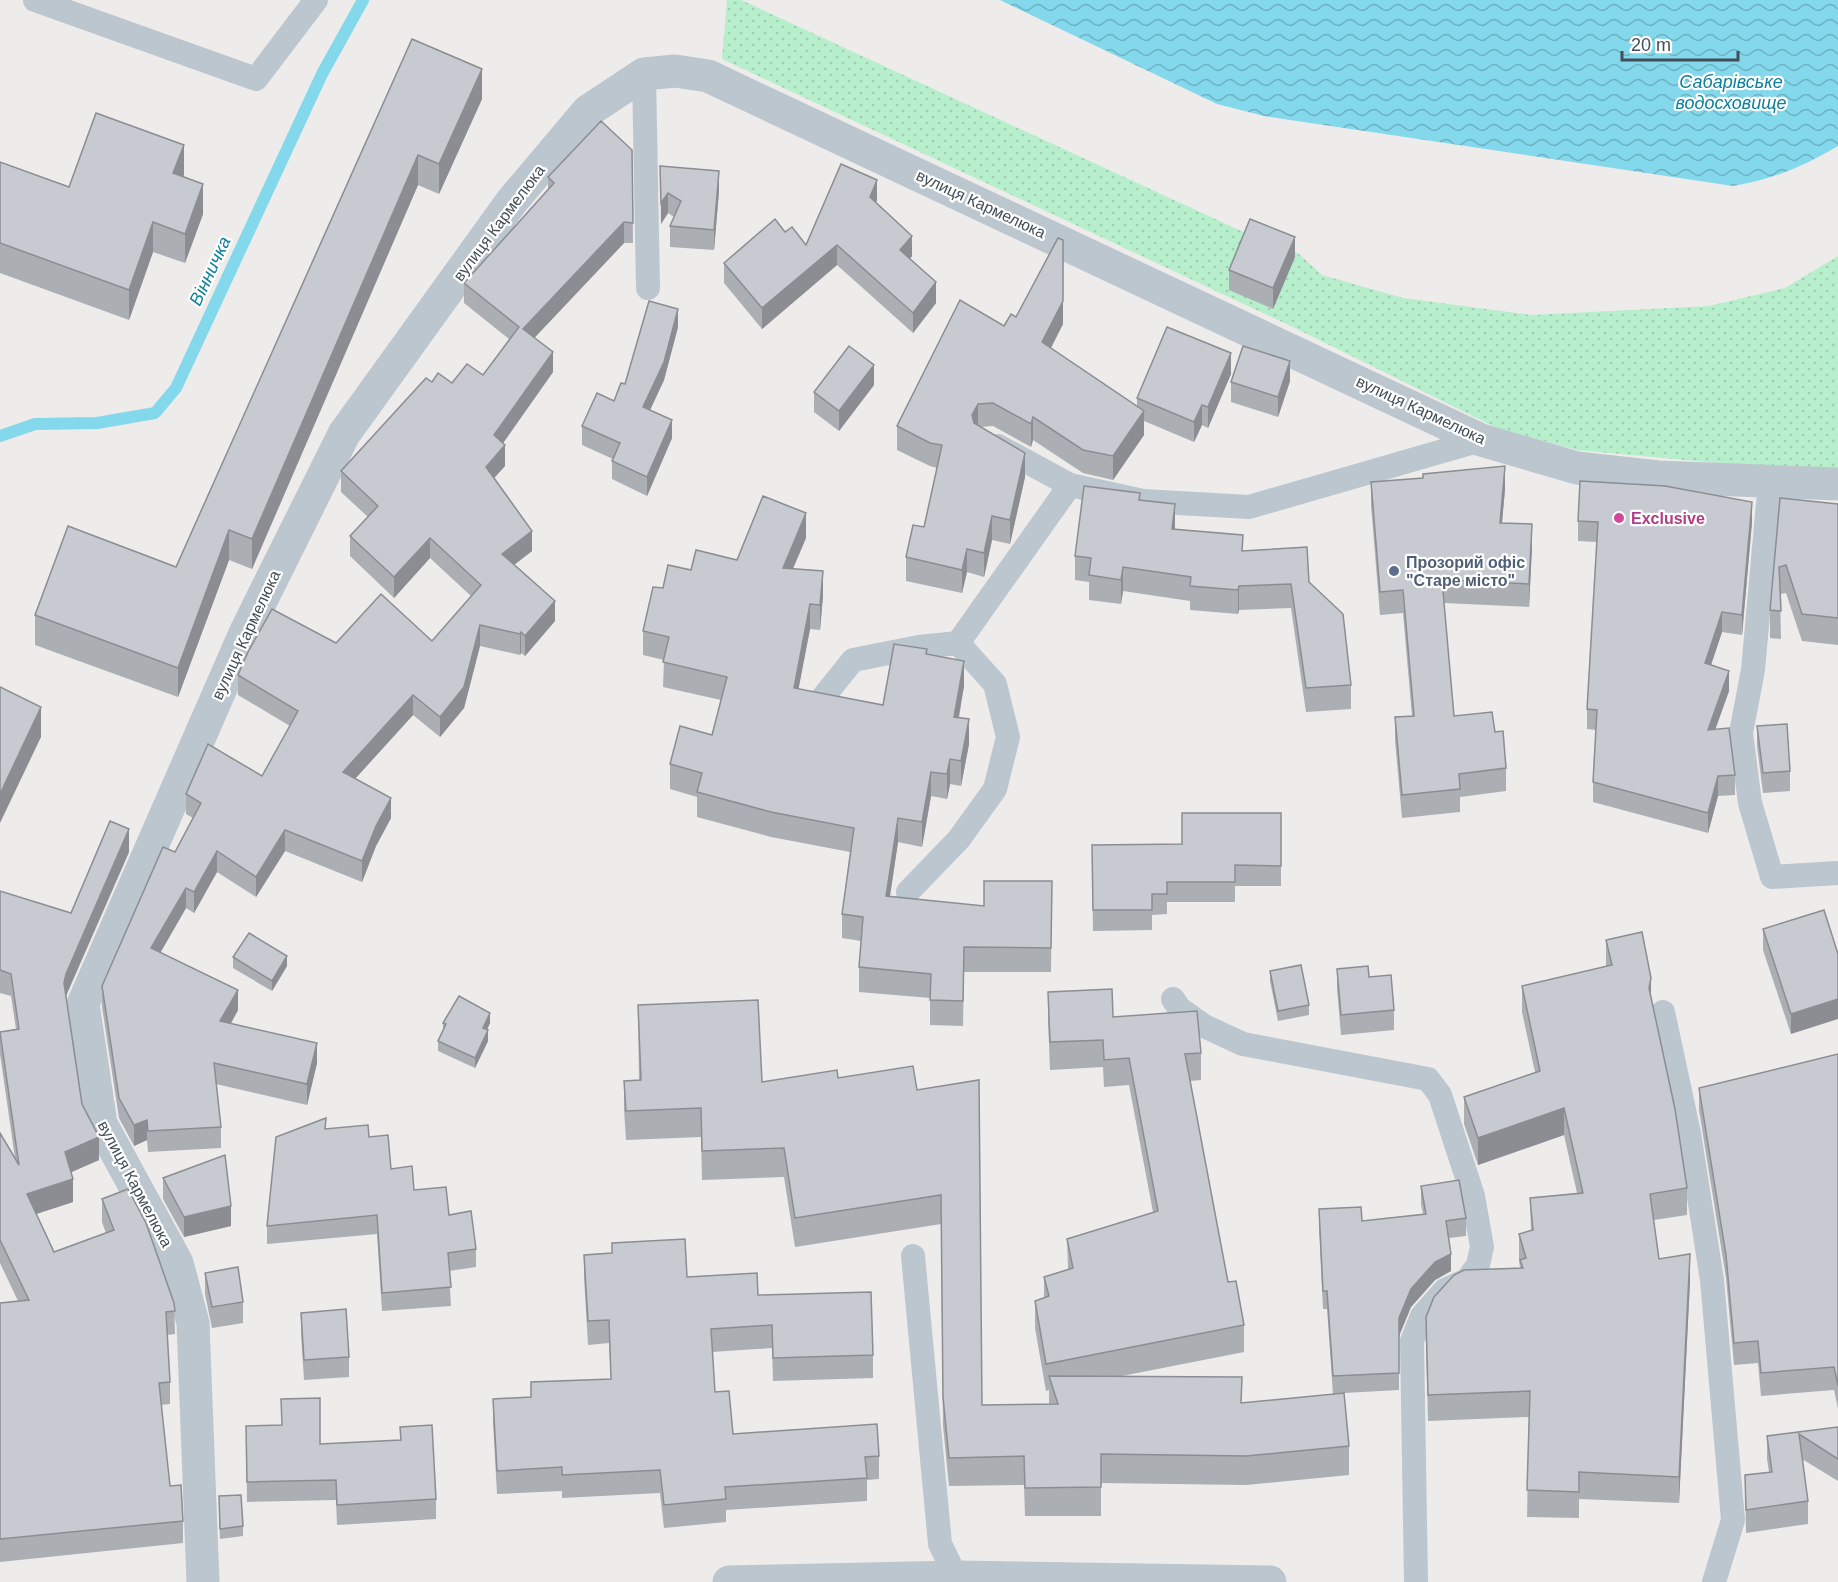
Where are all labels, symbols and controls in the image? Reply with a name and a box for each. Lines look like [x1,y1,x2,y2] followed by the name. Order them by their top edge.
[1622,24,1738,62] scale bar
[1631,35,1671,55] text: 20 m
[1675,72,1787,113] water label: Сабарівське водосховище
[450,162,548,284] street label: вулиця Кармелюка
[914,167,1048,241] street label: вулиця Кармелюка
[185,233,235,309] water label: Вінничка
[1354,373,1488,447] street label: вулиця Кармелюка
[1631,510,1705,527] place label: Exclusive
[1612,511,1626,525] marker: Exclusive
[1406,554,1525,589] place label: Прозорий офіс "Старе місто"
[1387,564,1401,578] marker: Прозорий офіс "Старе місто"
[209,568,283,702] street label: вулиця Кармелюка
[95,1118,176,1250] street label: вулиця Кармелюка

